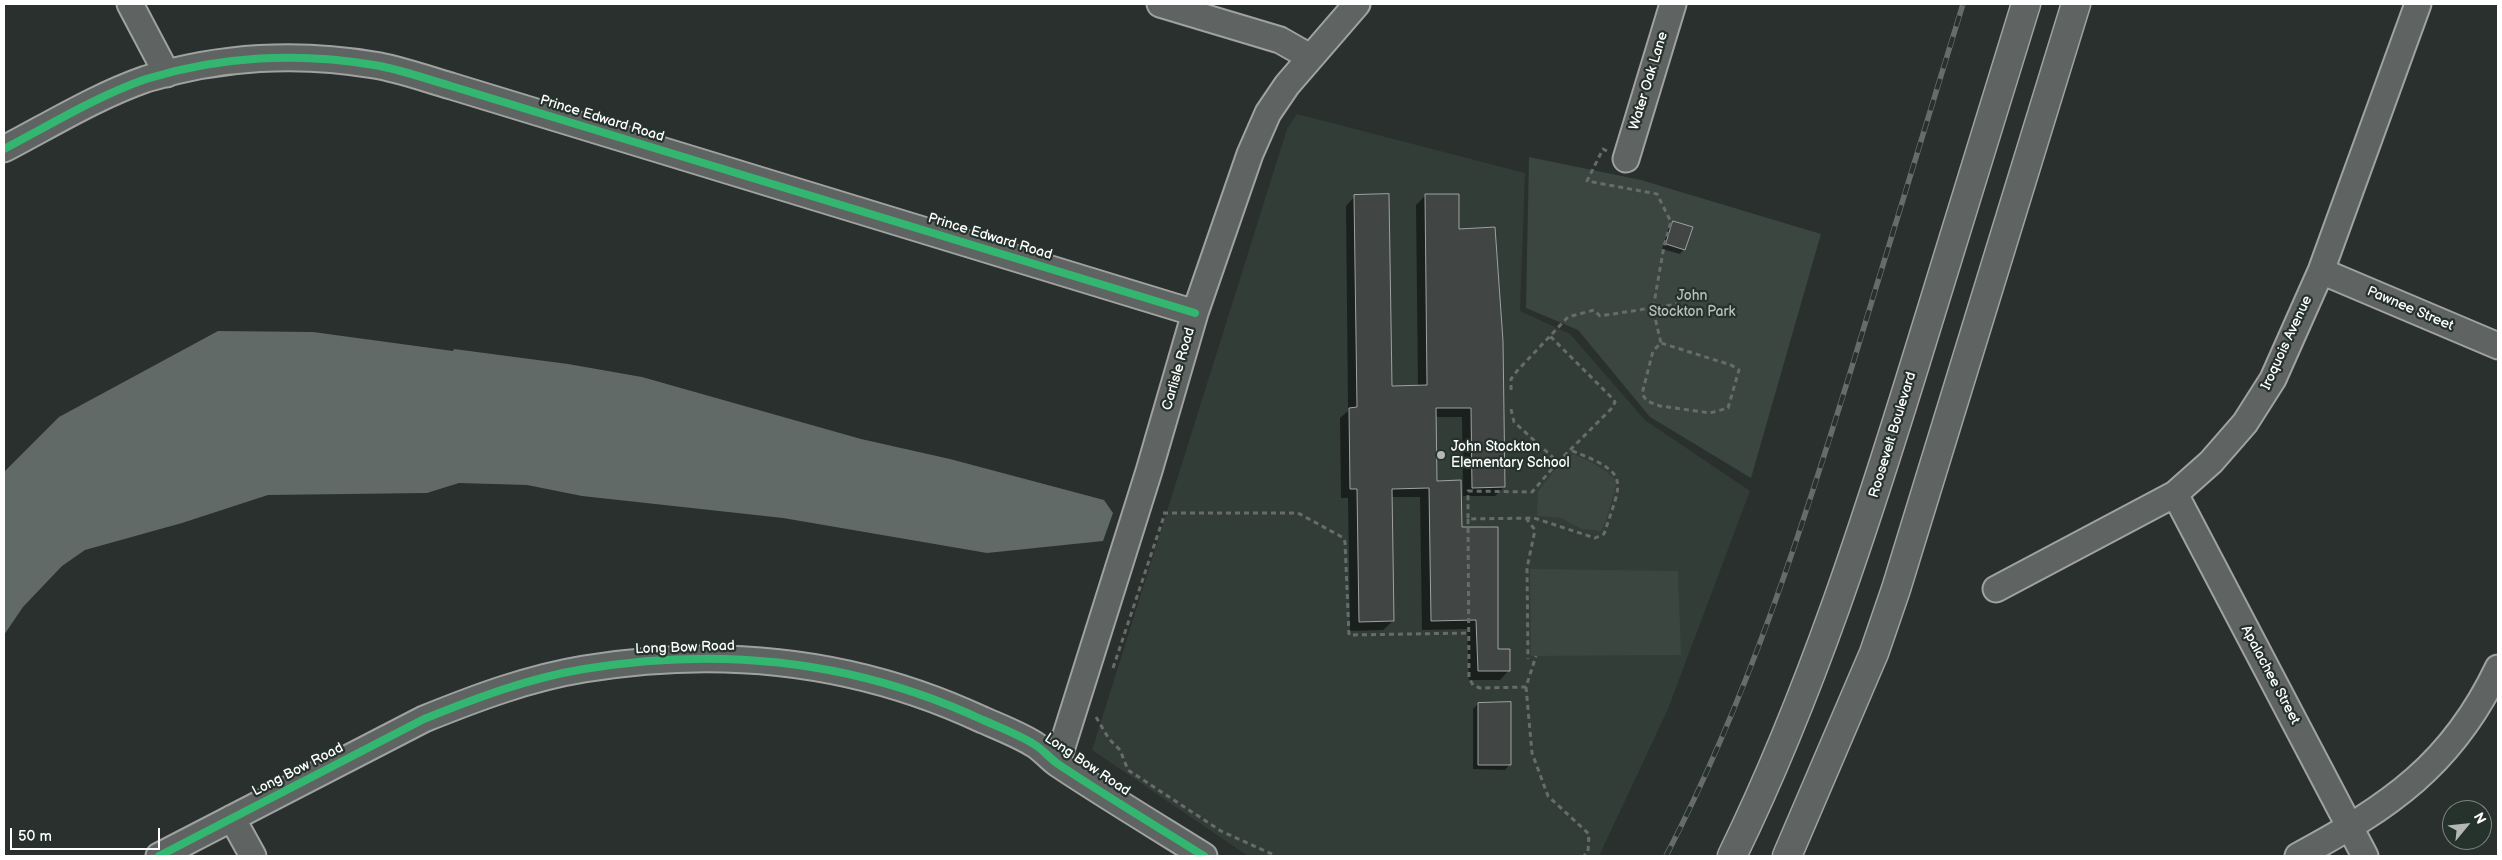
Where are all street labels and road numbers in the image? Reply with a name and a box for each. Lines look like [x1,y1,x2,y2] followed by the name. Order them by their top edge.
[1626,30,1672,132] street label: Water Oak Lane
[538,92,666,146] street label: Prince Edward Road
[926,210,1054,264] street label: Prince Edward Road
[2364,283,2456,335] street label: Pawnee Street
[2258,293,2316,393] street label: Iroquois Avenue
[1159,326,1199,412] street label: Carlisle Road
[1866,370,1920,500] street label: Roosevelt Boulevard
[2237,623,2303,727] street label: Apalachee Street
[635,638,735,658] street label: Long Bow Road
[1041,730,1133,800] street label: Long Bow Road
[250,740,346,800] street label: Long Bow Road

